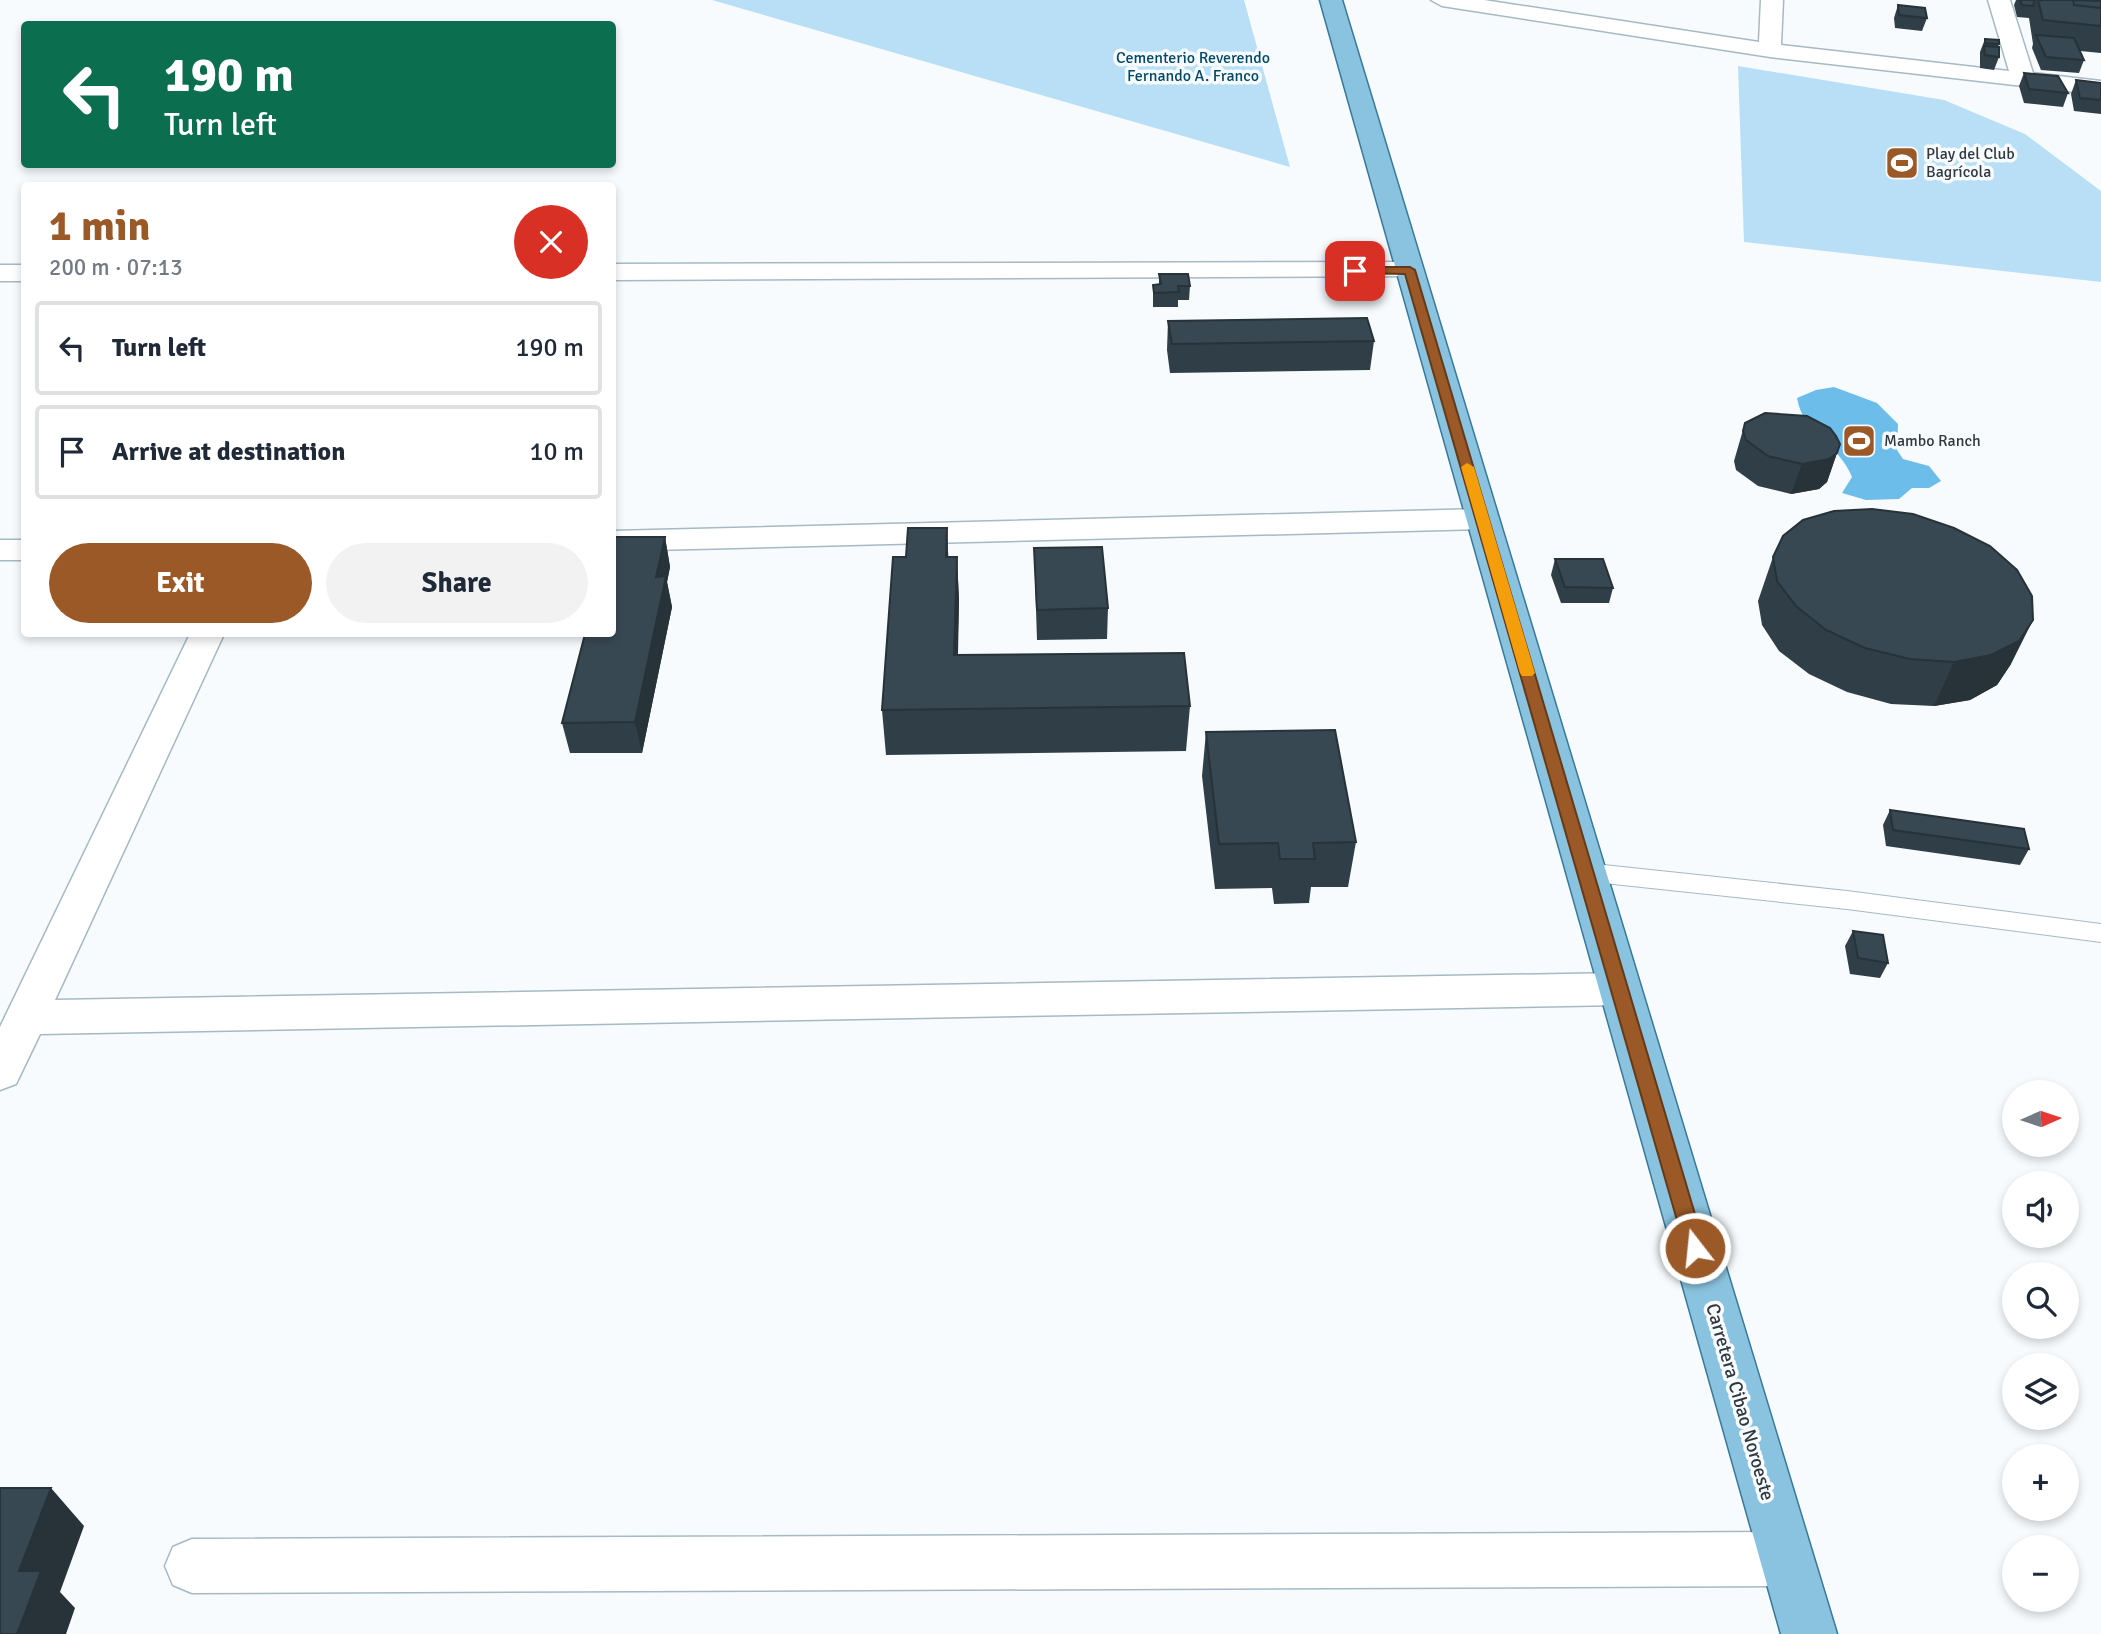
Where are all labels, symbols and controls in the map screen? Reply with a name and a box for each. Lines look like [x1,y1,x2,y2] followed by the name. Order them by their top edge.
[164,45,294,105] text: 190 m
[1116,48,1270,86] park label: Cementerio Reverendo Fernando A. Franco
[49,49,140,140] icon: left
[164,105,277,144] text: Turn left
[1883,144,1921,182] sports icon: Play del Club Bagrícola
[1926,144,2015,182] place label: Play del Club Bagrícola
[49,201,150,252] text: 1 min
[514,205,588,279] button: close
[1325,241,1385,301] pin
[1336,252,1374,290] icon: arrive
[49,253,183,282] text: 200 m · 07:13
[53,329,91,367] icon: left
[112,332,206,364] text: Turn left
[515,332,584,364] text: 190 m
[1840,422,1878,460] sports icon: Mambo Ranch
[1884,431,1981,451] place label: Mambo Ranch
[53,433,91,471] icon: arrive
[112,436,345,468] text: Arrive at destination
[529,436,584,468] text: 10 m
[49,543,312,623] button: Exit
[326,543,588,623] button: Share
[2002,1080,2079,1157] north arrow
[2002,1080,2079,1612] map controls
[2002,1171,2079,1248] button: sound
[1658,1211,1732,1285] position arrow
[2002,1262,2079,1339] button: search
[1700,1301,1780,1503] street label: Carretera Cibao Noroeste
[2002,1353,2079,1430] button: layers
[2002,1444,2079,1521] button: +
[2002,1535,2079,1612] button: −

